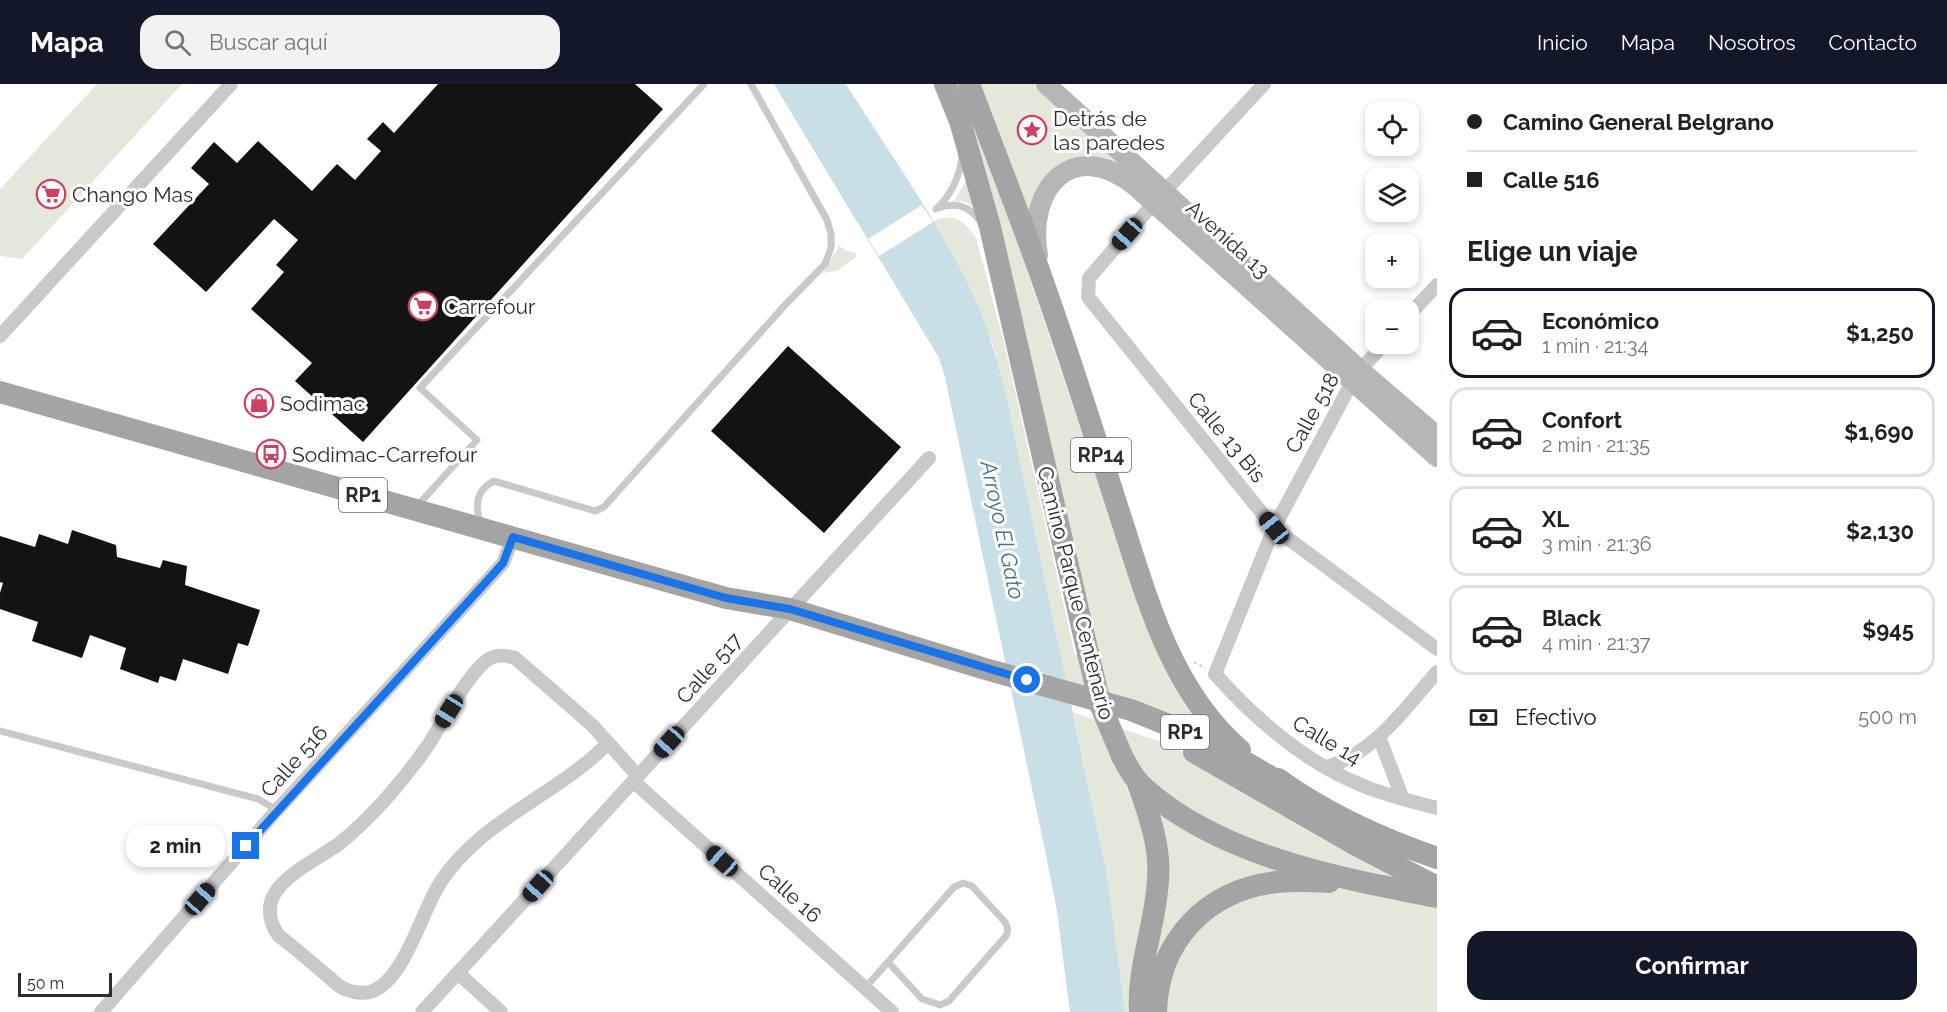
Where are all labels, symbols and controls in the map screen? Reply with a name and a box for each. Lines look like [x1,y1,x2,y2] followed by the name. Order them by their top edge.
[140,15,560,69] search box
[30,26,104,59] text: Mapa
[161,26,194,59] icon: search
[209,29,328,55] text: Buscar aquí
[1537,30,1588,55] text: Inicio
[1621,30,1675,55] text: Mapa
[1708,30,1796,55] text: Nosotros
[1829,30,1917,55] text: Contacto
[1365,102,1419,354] map controls
[1365,102,1419,156] button: locate
[1053,106,1165,155] place label: Detrás de las paredes
[1503,109,1774,135] text: Camino General Belgrano
[1016,114,1048,146] place icon: Detrás de las paredes
[1503,167,1600,193] text: Calle 516
[1365,168,1419,222] button: layers
[35,178,67,210] supermarket icon: Chango Mas
[72,182,193,207] place label: Chango Mas
[1181,195,1275,283] street label: Avenida 13
[1108,215,1146,253] car
[1365,234,1419,288] button: +
[1467,236,1638,267] text: Elige un viaje
[407,290,439,322] supermarket icon: Carrefour
[444,294,536,319] place label: Carrefour
[1365,300,1419,354] button: −
[1470,306,1524,360] icon: car
[1542,308,1659,334] text: Económico
[1846,320,1914,346] text: $1,250
[1542,334,1648,358] text: 1 min · 21:34
[1280,369,1344,457] street label: Calle 518
[243,387,275,419] shop icon: Sodimac
[1183,387,1271,487] street label: Calle 13 Bis
[280,391,365,416] place label: Sodimac
[1470,405,1524,459] icon: car
[1542,407,1622,433] text: Confort
[1844,419,1914,445] text: $1,690
[1542,433,1650,457] text: 2 min · 21:35
[255,438,287,470] bus stop icon: Sodimac-Carrefour
[1071,438,1131,472] road number: RP14
[292,442,478,467] place label: Sodimac-Carrefour
[975,457,1030,602] water label: Arroyo El Gato
[1032,464,1120,722] street label: Camino Parque Centenario
[339,478,387,512] road number: RP1
[1470,504,1524,558] icon: car
[1542,506,1569,532] text: XL
[1256,508,1292,548] car
[1846,518,1914,544] text: $2,130
[1542,532,1652,556] text: 3 min · 21:36
[1470,603,1524,657] icon: car
[1542,605,1601,631] text: Black
[1862,617,1914,643] text: $945
[671,627,748,709] street label: Calle 517
[1542,631,1650,655] text: 4 min · 21:37
[1013,666,1040,693] route start
[432,691,466,731] car
[1467,701,1500,734] icon: cash
[1515,704,1597,730] text: Efectivo
[1858,705,1917,729] text: 500 m
[1288,710,1366,770] street label: Calle 14
[1161,715,1209,749] road number: RP1
[255,720,333,802] street label: Calle 516
[650,723,688,761] car
[126,825,225,867] callout: 2 min
[232,832,259,859] route end
[150,834,201,858] text: 2 min
[703,842,741,880] car
[753,858,827,928] street label: Calle 16
[519,867,557,905] car
[181,880,219,918] car
[1467,931,1917,1000] button: Confirmar
[18,970,112,998] scale bar
[27,974,64,993] text: 50 m

